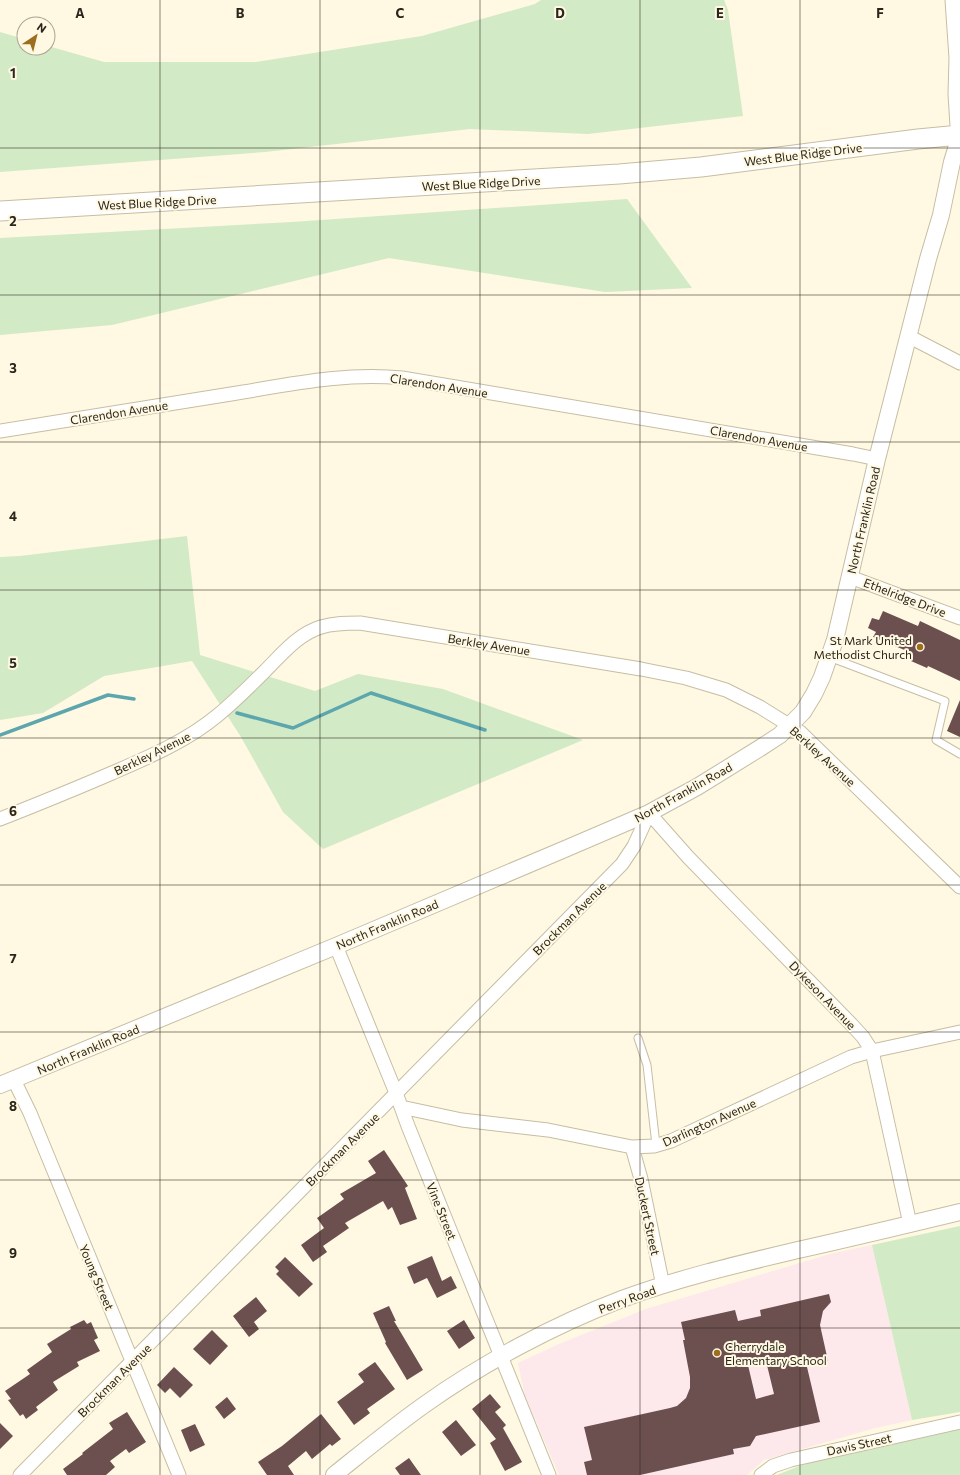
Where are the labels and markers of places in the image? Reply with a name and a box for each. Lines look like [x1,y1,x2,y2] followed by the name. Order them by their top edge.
[813,633,912,661] place label: St Mark United Methodist Church
[915,642,925,652] marker: St Mark United Methodist Church
[725,1339,827,1367] place label: Cherrydale Elementary School
[712,1348,722,1358] marker: Cherrydale Elementary School

